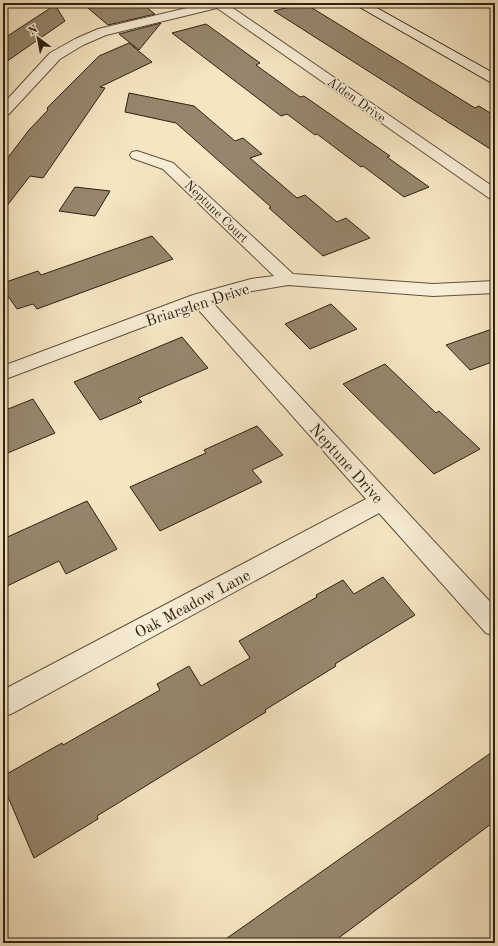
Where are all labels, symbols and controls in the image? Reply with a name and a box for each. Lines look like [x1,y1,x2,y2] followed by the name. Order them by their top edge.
[18,18,58,58] north arrow
[27,24,40,38] text: N
[325,75,388,125] street label: Alden Drive
[182,179,251,246] street label: Neptune Court
[144,282,252,330] street label: Briarglen Drive
[306,421,385,507] street label: Neptune Drive
[133,568,253,642] street label: Oak Meadow Lane

